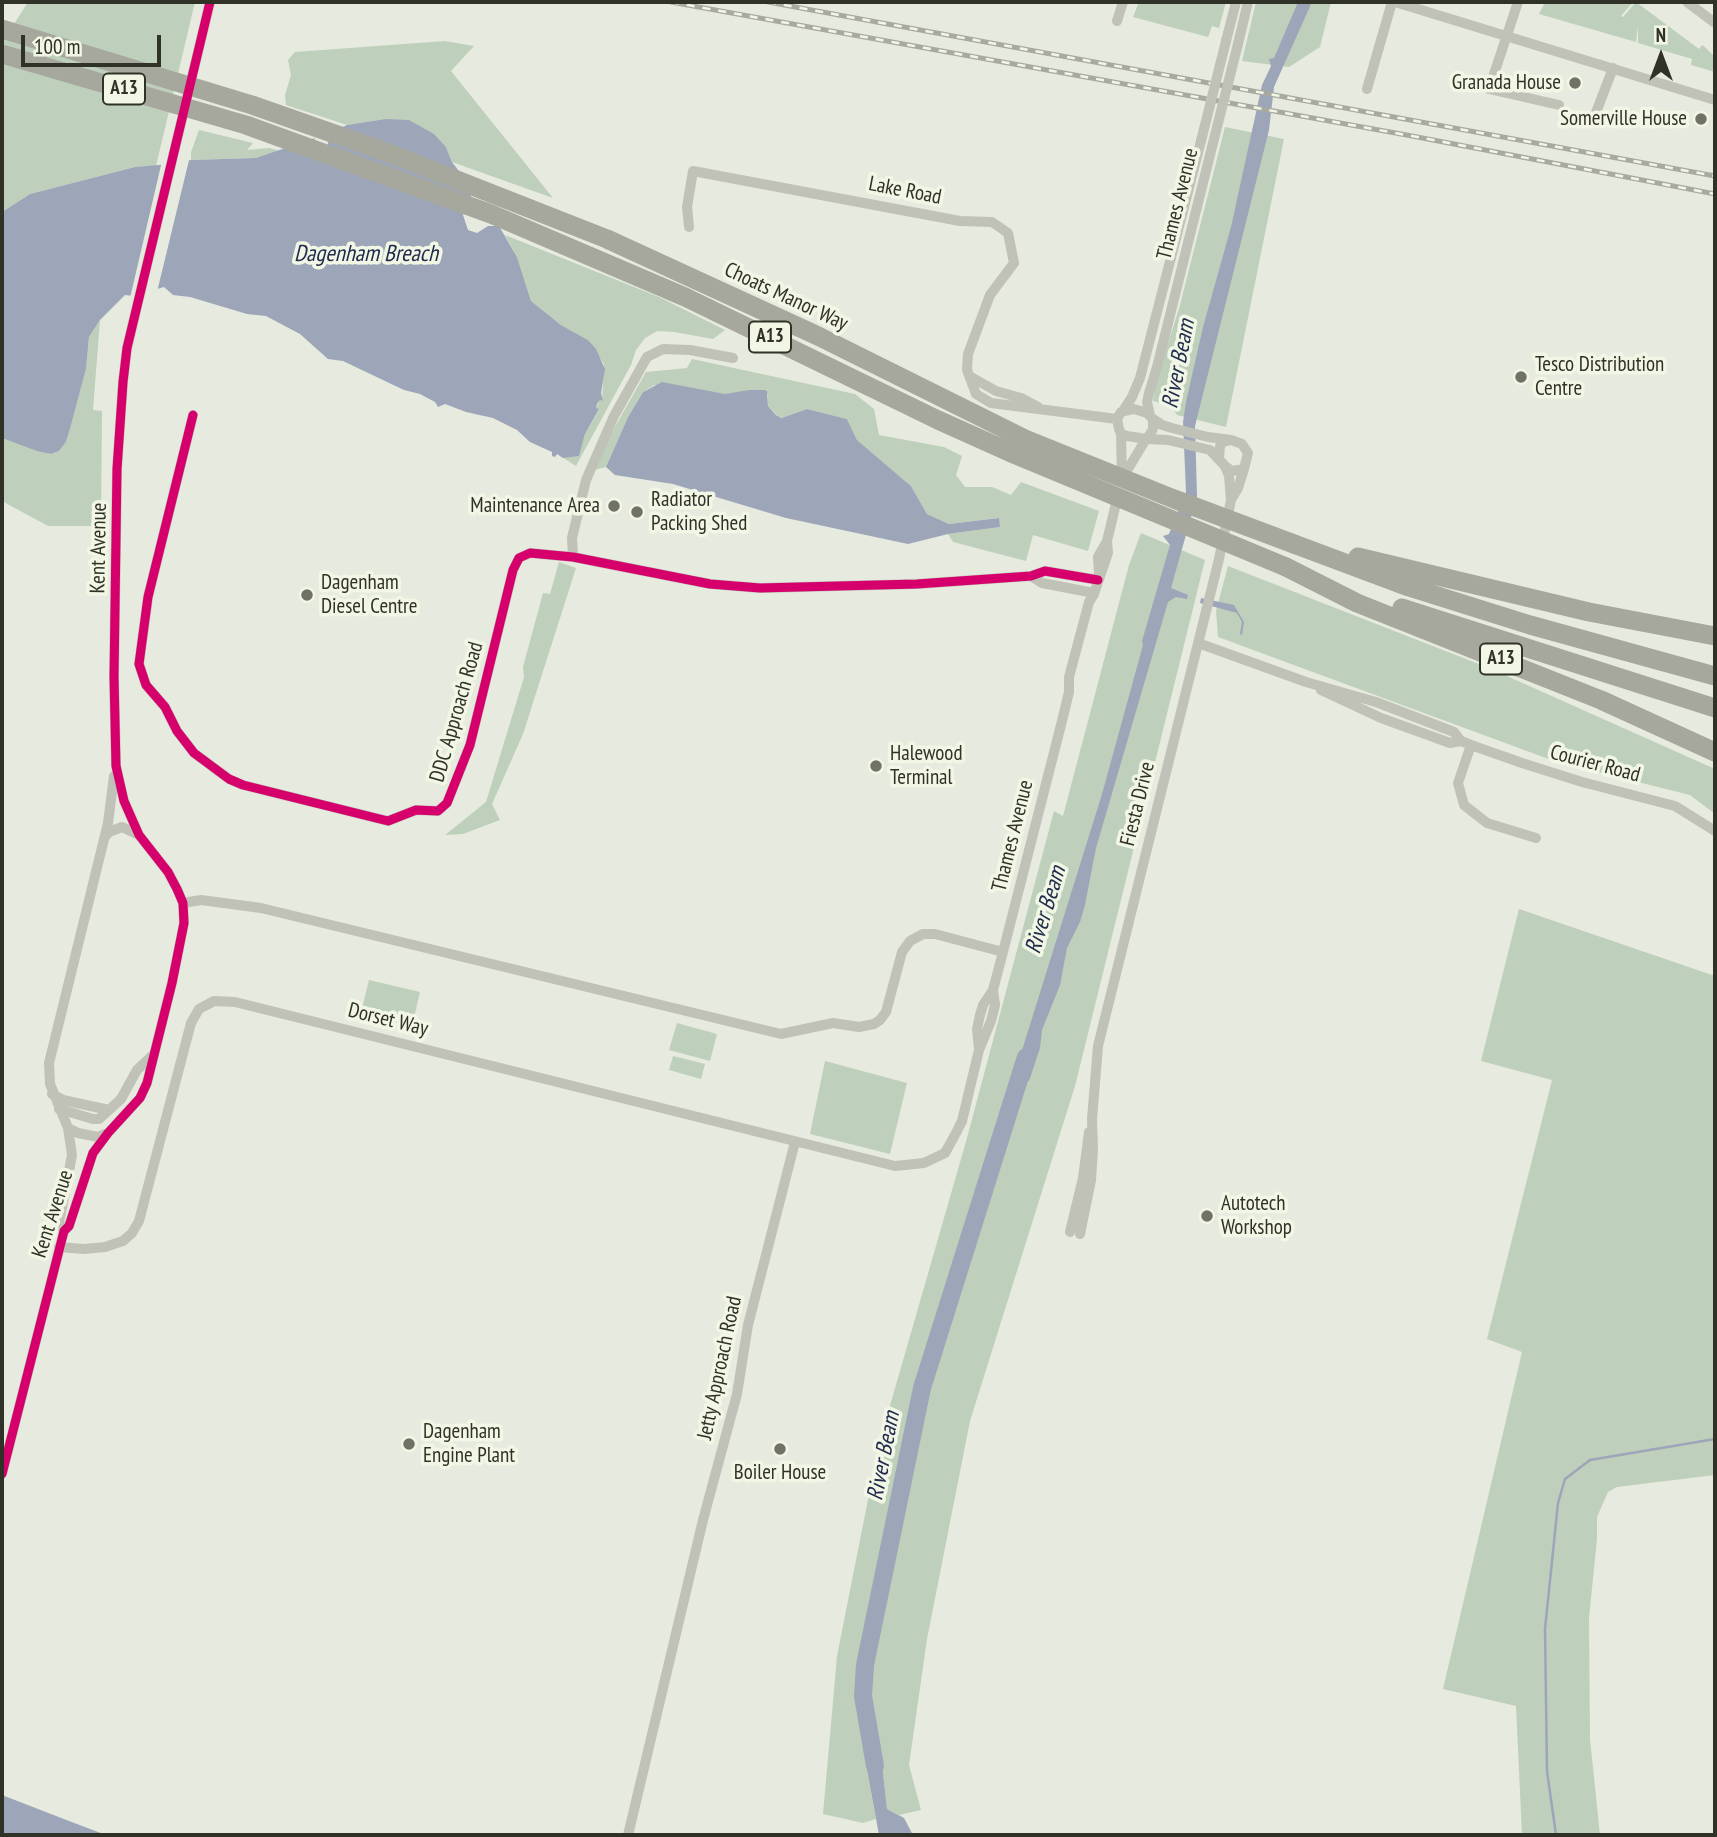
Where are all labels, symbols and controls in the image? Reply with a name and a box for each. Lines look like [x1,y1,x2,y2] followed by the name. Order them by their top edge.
[24,21,164,65] scale bar
[1626,21,1696,91] north arrow
[1656,23,1666,47] text: N
[34,33,80,60] text: 100 m
[1452,70,1561,96] place label: Granada House
[103,74,145,104] road number: A13
[1567,75,1583,91] marker: Granada House
[1560,106,1687,132] place label: Somerville House
[1693,111,1709,127] marker: Somerville House
[1152,146,1204,262] street label: Thames Avenue
[866,172,944,210] street label: Lake Road
[294,240,438,268] water label: Dagenham Breach
[720,257,852,337] street label: Choats Manor Way
[1157,317,1201,411] water label: River Beam
[749,322,791,352] road number: A13
[1535,352,1664,402] place label: Tesco Distribution Centre
[1513,369,1529,385] marker: Tesco Distribution Centre
[651,487,747,537] place label: Radiator Packing Shed
[470,493,600,519] place label: Maintenance Area
[606,498,622,514] marker: Maintenance Area
[86,502,112,594] street label: Kent Avenue
[629,504,645,520] marker: Radiator Packing Shed
[321,570,417,620] place label: Dagenham Diesel Centre
[299,587,315,603] marker: Dagenham Diesel Centre
[425,639,489,785] street label: DDC Approach Road
[1480,644,1522,674] road number: A13
[1547,740,1643,788] street label: Courier Road
[890,741,962,791] place label: Halewood Terminal
[868,758,884,774] marker: Halewood Terminal
[1115,759,1161,849] street label: Fiesta Drive
[987,778,1039,894] street label: Thames Avenue
[1020,863,1072,957] water label: River Beam
[345,998,431,1042] street label: Dorset Way
[27,1167,79,1261] street label: Kent Avenue
[1221,1191,1292,1241] place label: Autotech Workshop
[1199,1208,1215,1224] marker: Autotech Workshop
[693,1294,747,1442] street label: Jetty Approach Road
[862,1409,906,1503] water label: River Beam
[423,1419,515,1469] place label: Dagenham Engine Plant
[401,1436,417,1452] marker: Dagenham Engine Plant
[772,1441,788,1457] marker: Boiler House
[734,1460,826,1486] place label: Boiler House

